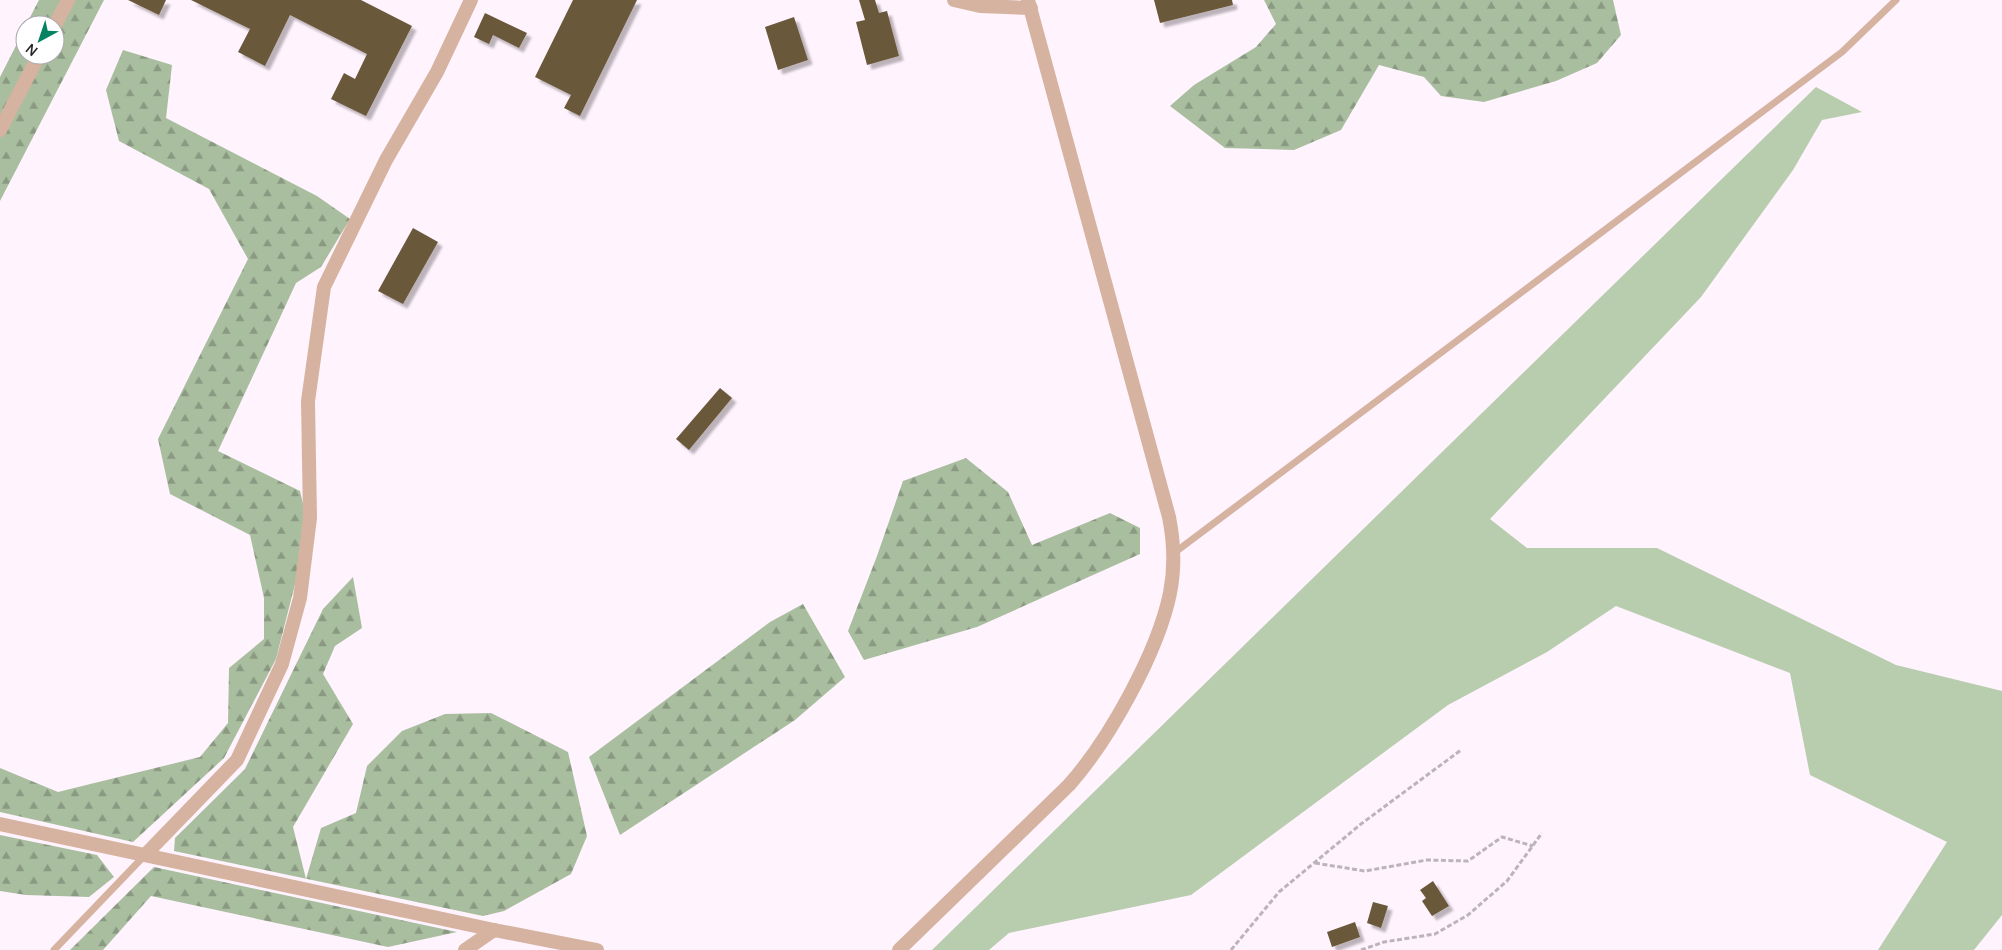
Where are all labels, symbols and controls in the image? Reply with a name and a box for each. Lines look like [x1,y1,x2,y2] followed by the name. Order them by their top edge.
[15,15,65,65] north arrow
[21,40,41,61] text: N

